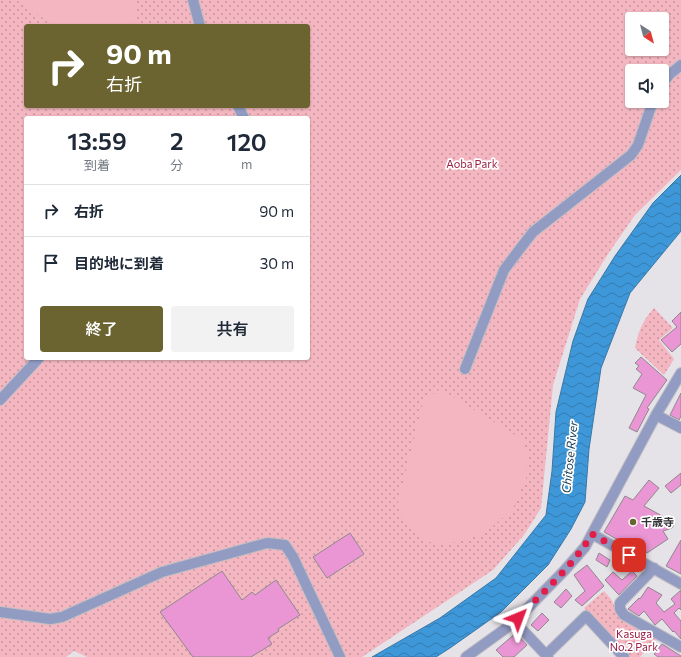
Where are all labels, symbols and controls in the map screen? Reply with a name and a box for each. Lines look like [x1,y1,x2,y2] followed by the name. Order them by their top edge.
[625,12,669,56] north arrow
[625,12,669,108] map controls
[106,36,172,70] text: 90 m
[40,40,92,92] icon: right
[625,64,669,108] button: sound
[106,73,142,95] text: 右折
[67,126,127,155] text: 13:59
[170,126,183,155] text: 2
[227,127,267,156] text: 120
[241,156,252,172] text: m
[84,157,110,173] text: 到着
[170,157,183,173] text: 分
[446,157,498,170] park label: Aoba Park
[40,200,62,222] icon: right
[74,202,104,220] text: 右折
[259,202,294,220] text: 90 m
[40,252,62,274] icon: arrive
[74,254,164,272] text: 目的地に到着
[260,254,294,272] text: 30 m
[40,306,163,352] button: 終了
[171,306,294,352] button: 共有
[558,419,580,494] water label: Chitose River
[641,515,674,528] place label: 千歳寺
[628,517,638,527] marker: 千歳寺
[612,538,646,572] pin
[618,544,640,566] icon: arrive
[497,597,539,639] position arrow
[610,627,658,653] park label: Kasuga No.2 Park

